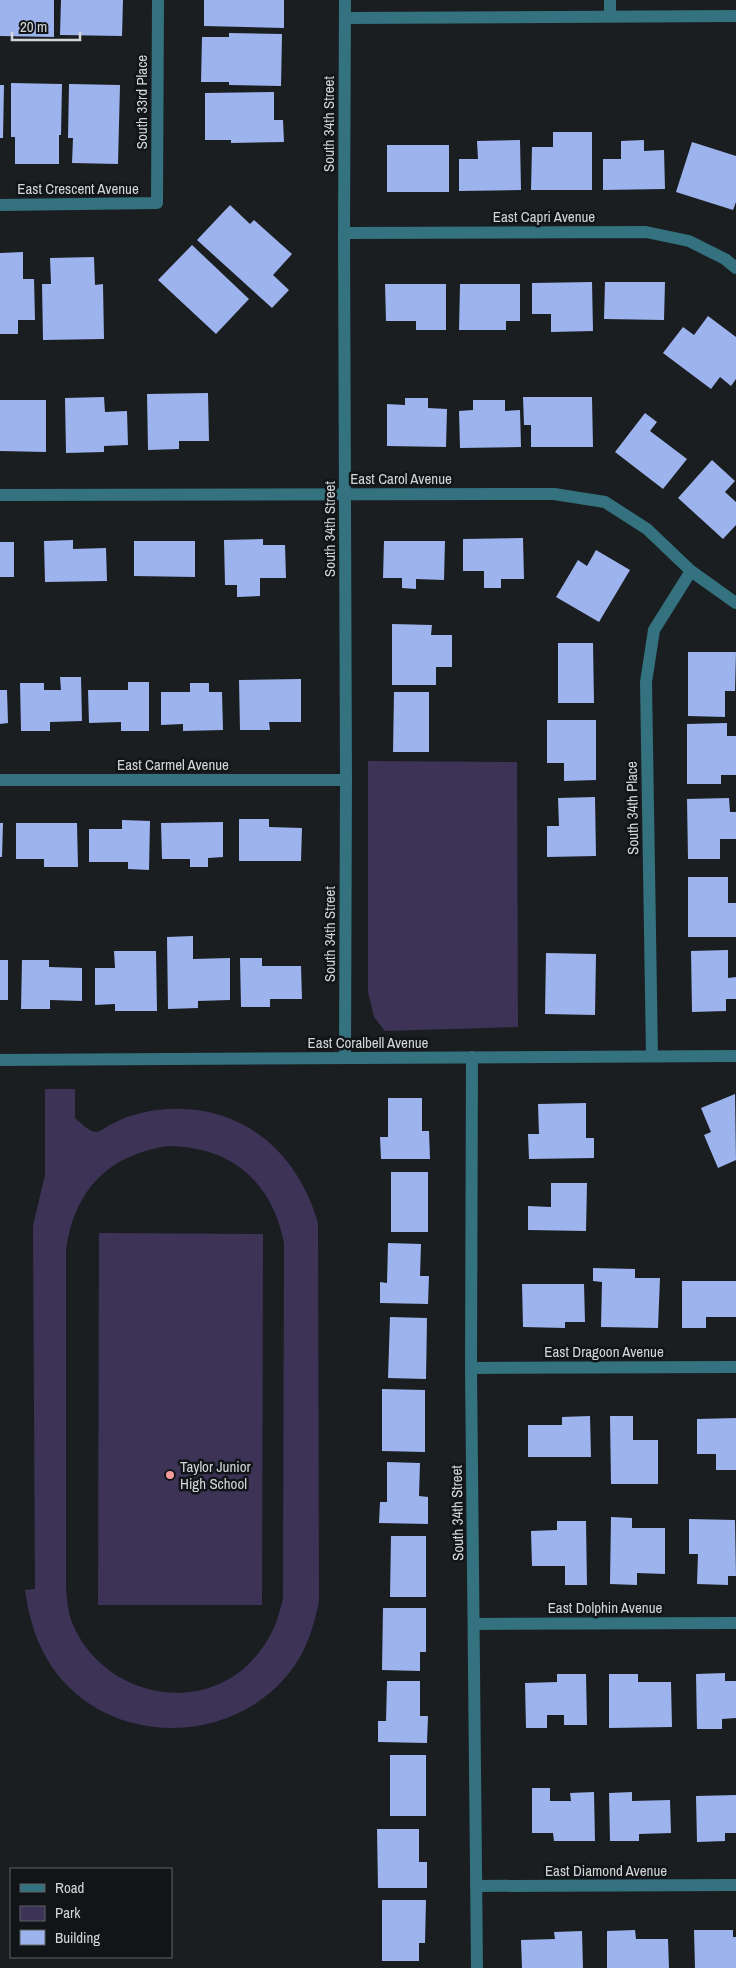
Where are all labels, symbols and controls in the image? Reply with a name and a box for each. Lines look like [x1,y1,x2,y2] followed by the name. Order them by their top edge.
[12,10,80,42] scale bar
[20,16,47,37] text: 20 m
[131,55,152,149] street label: South 33rd Place
[318,76,339,172] street label: South 34th Street
[17,178,139,199] street label: East Crescent Avenue
[493,206,595,227] street label: East Capri Avenue
[350,468,452,489] street label: East Carol Avenue
[319,481,340,577] street label: South 34th Street
[117,754,229,775] street label: East Carmel Avenue
[621,761,643,855] street label: South 34th Place
[319,886,340,982] street label: South 34th Street
[308,1032,429,1053] street label: East Coralbell Avenue
[544,1341,664,1362] street label: East Dragoon Avenue
[180,1456,251,1494] place label: Taylor Junior High School
[446,1464,468,1561] street label: South 34th Street
[164,1469,176,1481] marker: Taylor Junior High School
[548,1597,662,1618] street label: East Dolphin Avenue
[545,1860,667,1881] street label: East Diamond Avenue
[10,1868,172,1958] legend
[55,1877,84,1898] text: Road
[55,1902,81,1923] text: Park
[55,1927,100,1948] text: Building

